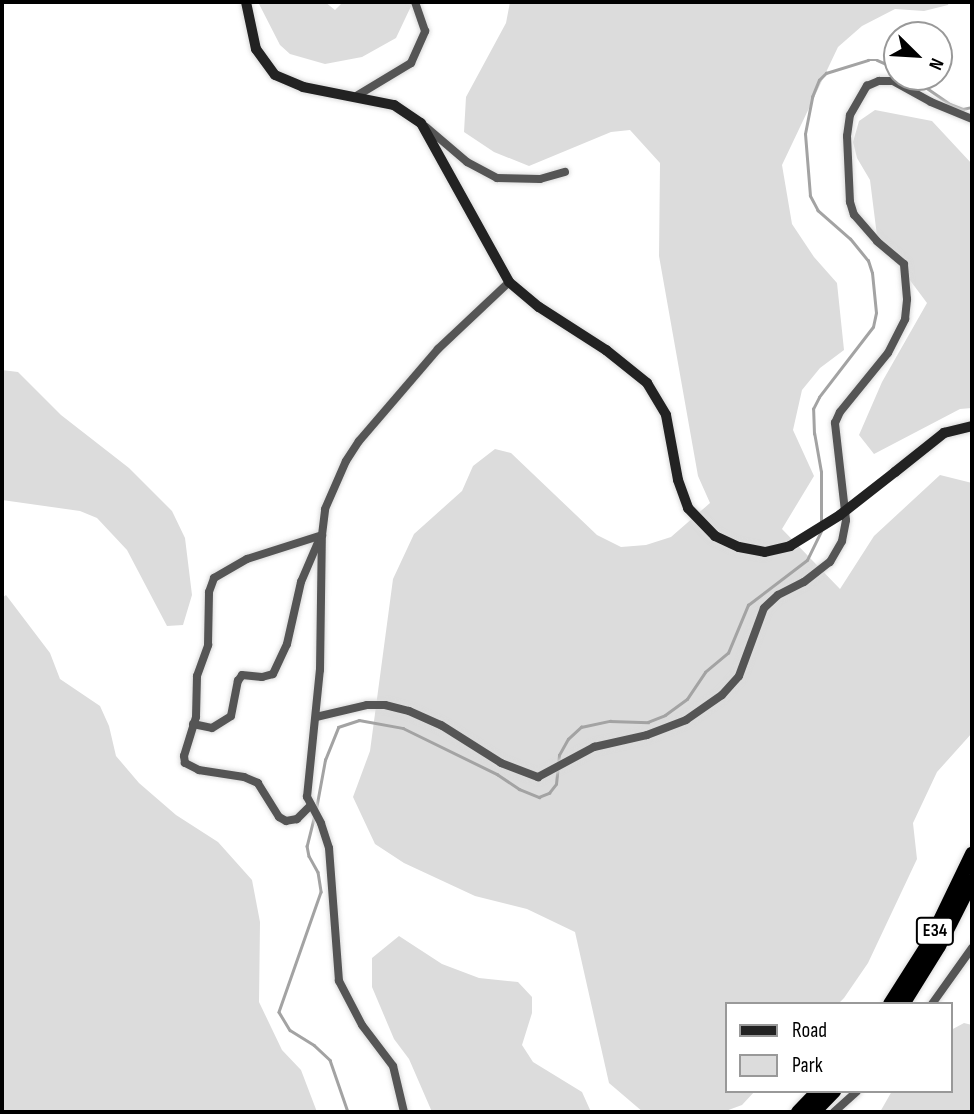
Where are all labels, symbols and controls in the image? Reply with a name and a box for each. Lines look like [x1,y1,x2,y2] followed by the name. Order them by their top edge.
[883,21,953,91] north arrow
[923,55,948,73] text: N
[916,916,954,946] road number: E34
[726,1002,953,1093] legend
[792,1018,827,1043] text: Road
[792,1053,823,1078] text: Park

